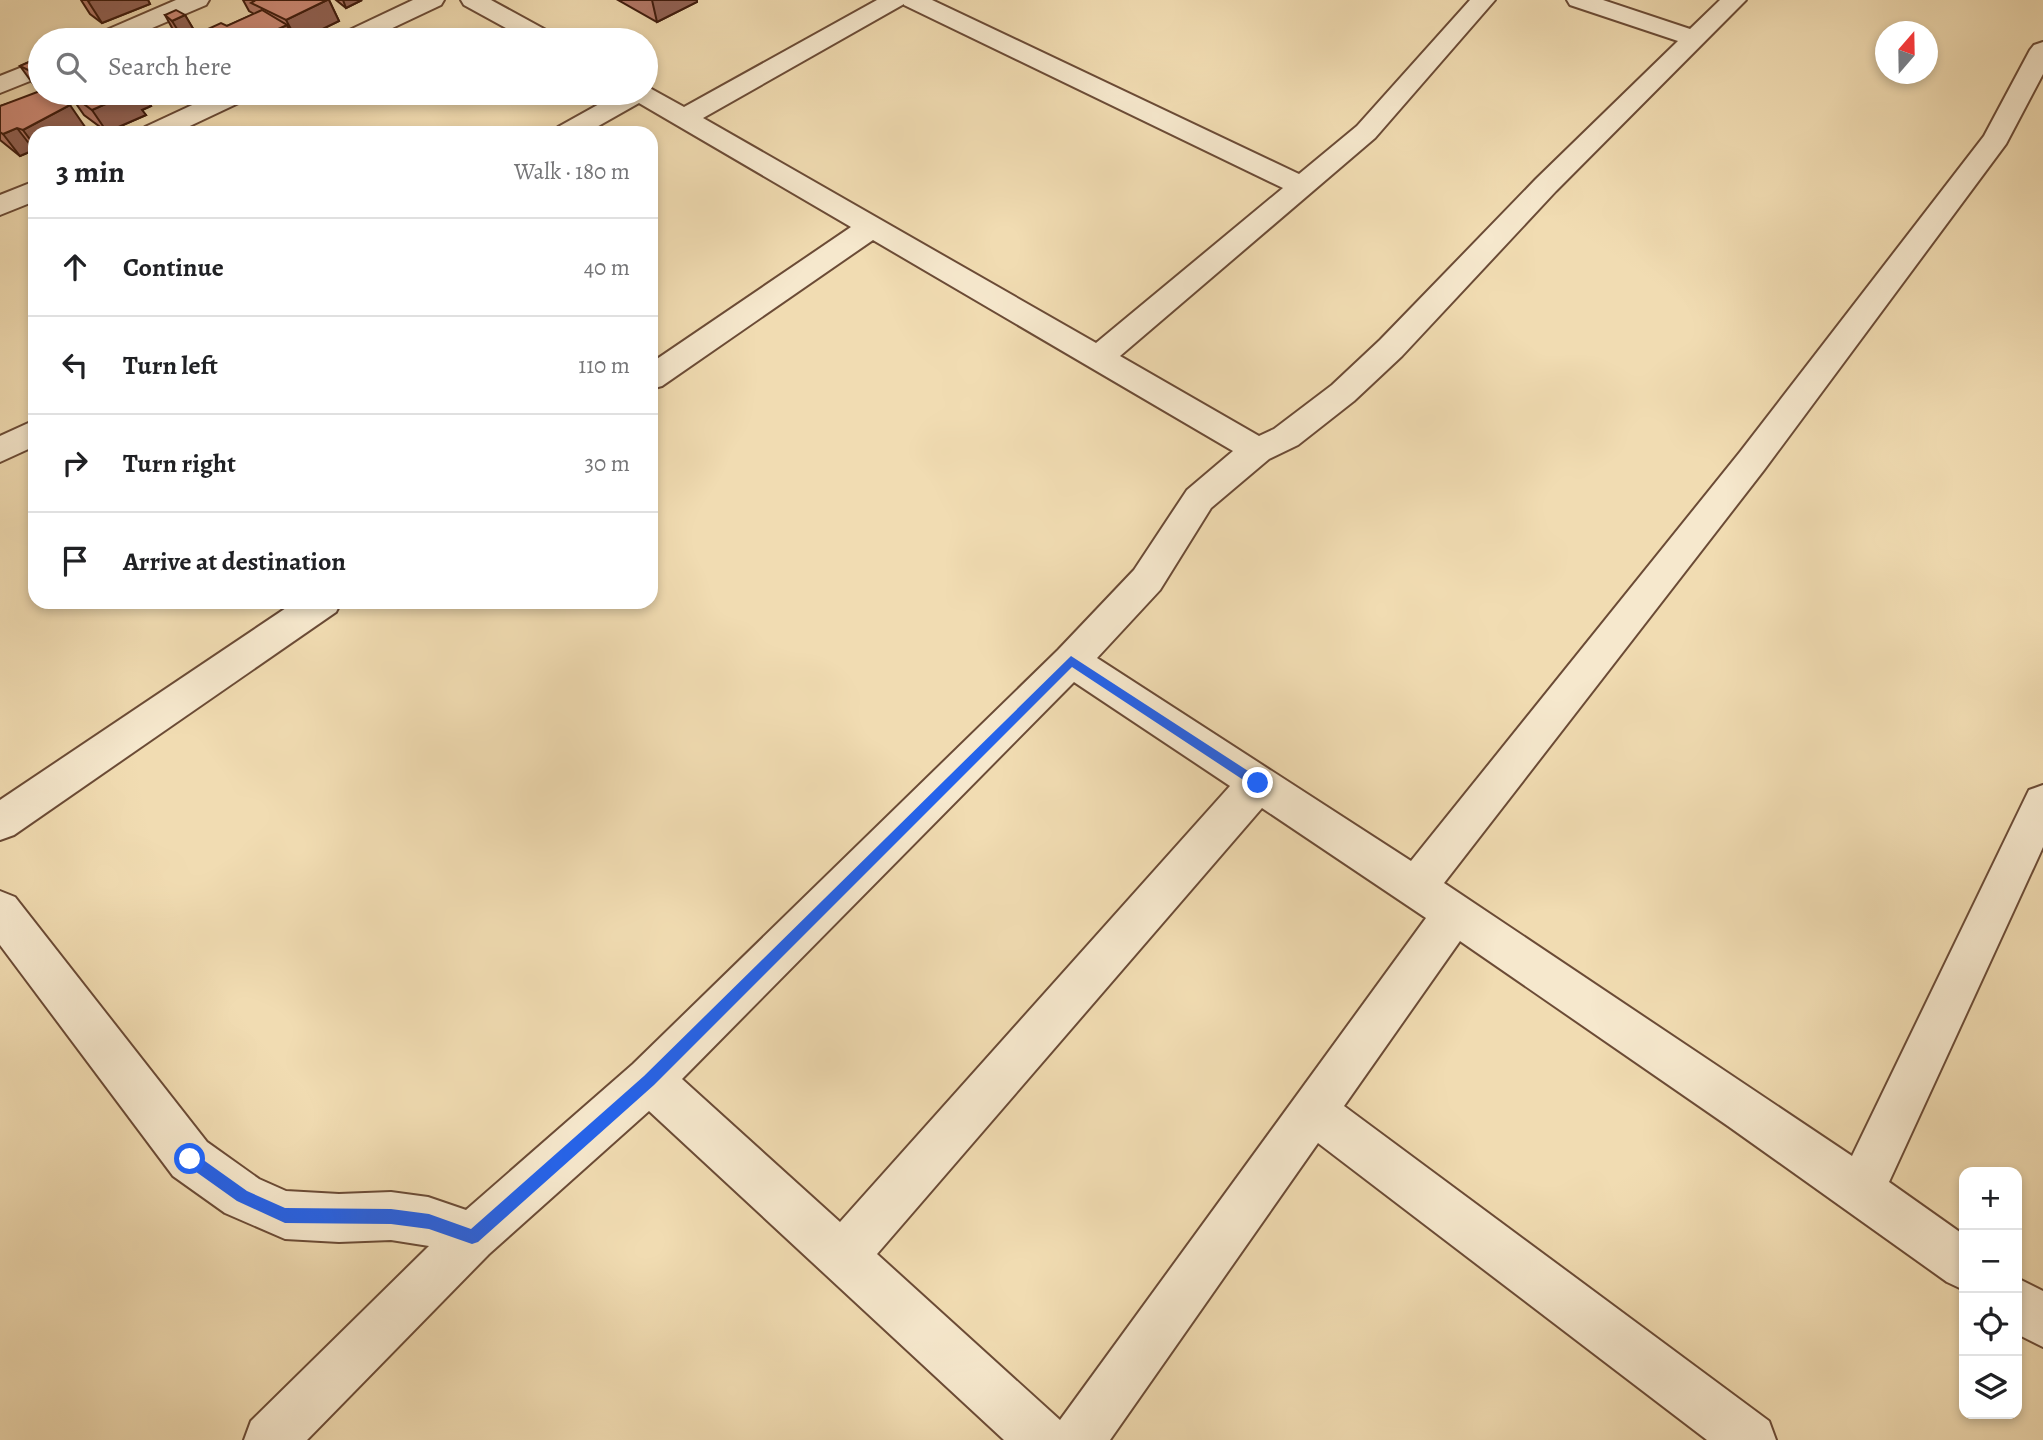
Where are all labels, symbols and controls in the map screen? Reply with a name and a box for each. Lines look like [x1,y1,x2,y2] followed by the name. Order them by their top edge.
[1875,21,1938,84] north arrow
[28,28,658,105] search box
[52,48,90,86] icon: search
[108,49,232,84] text: Search here
[56,152,125,192] text: 3 min
[514,156,630,187] text: Walk · 180 m
[56,248,94,286] icon: ahead
[123,250,224,285] text: Continue
[584,252,630,283] text: 40 m
[56,346,94,384] icon: left
[123,348,218,383] text: Turn left
[578,350,630,381] text: 110 m
[56,444,94,482] icon: right
[123,446,236,481] text: Turn right
[584,448,630,479] text: 30 m
[56,542,94,580] icon: arrive
[123,544,346,579] text: Arrive at destination
[1242,767,1273,798] route end
[174,1143,205,1174] route start
[1959,1167,2022,1419] map controls
[1959,1167,2022,1230] button: +
[1959,1230,2022,1293] button: −
[1959,1293,2022,1356] button: locate
[1959,1356,2022,1419] button: layers

